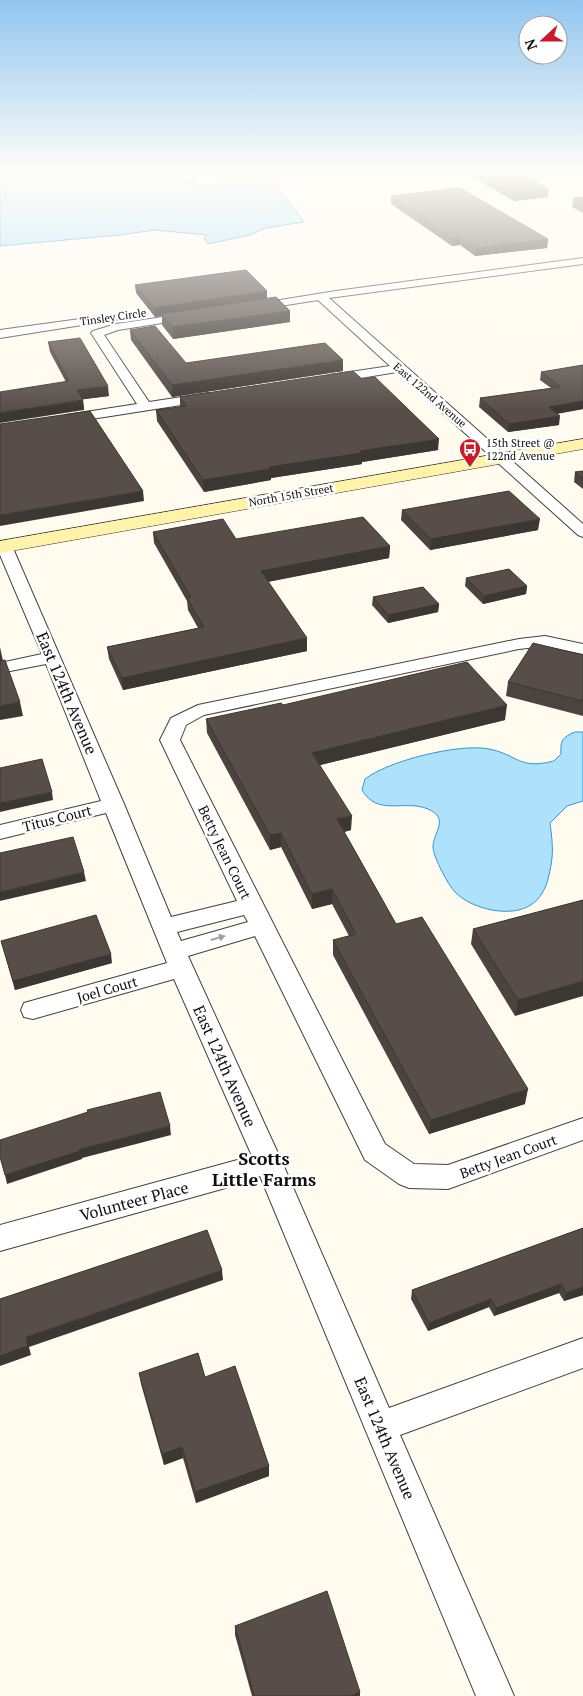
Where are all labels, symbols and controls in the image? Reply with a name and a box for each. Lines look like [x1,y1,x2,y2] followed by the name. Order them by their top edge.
[518,15,568,65] north arrow
[519,36,541,53] text: N
[79,305,148,329] street label: Tinsley Circle
[391,359,470,431] street label: East 122nd Avenue
[486,436,555,463] place label: 15th Street @ 122nd Avenue
[458,437,482,468] bus stop icon: 15th Street @ 122nd Avenue
[248,481,334,509] street label: North 15th Street
[31,628,103,758] street label: East 124th Avenue
[20,800,94,836] street label: Titus Court
[194,802,256,903] street label: Betty Jean Court
[210,934,225,942] one-way arrow
[74,971,140,1007] street label: Joel Court
[188,1002,262,1130] street label: East 124th Avenue
[457,1129,560,1182] street label: Betty Jean Court
[212,1146,316,1191] district label: Scotts Little Farms
[77,1176,191,1226] street label: Volunteer Place
[349,1373,421,1503] street label: East 124th Avenue

